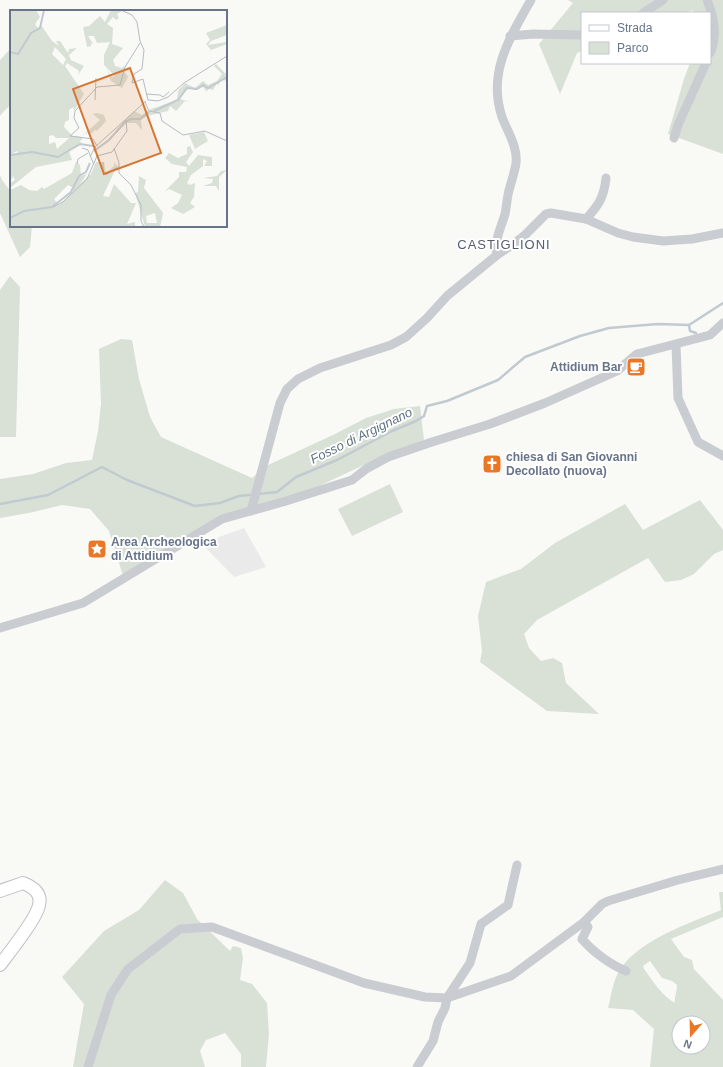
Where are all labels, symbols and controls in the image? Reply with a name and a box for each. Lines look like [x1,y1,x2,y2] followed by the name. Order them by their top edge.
[10,10,227,227] inset map
[581,12,711,64] legend
[617,21,653,35] text: Strada
[617,41,649,55] text: Parco
[457,237,551,252] district label: CASTIGLIONI
[625,356,647,378] cafe icon: Attidium Bar
[550,360,622,374] place label: Attidium Bar
[308,404,415,467] water label: Fosso di Argignano
[506,450,637,478] place label: chiesa di San Giovanni Decollato (nuova)
[481,453,503,475] church icon: chiesa di San Giovanni Decollato (nuova)
[111,535,217,563] place label: Area Archeologica di Attidium
[86,538,108,560] place icon: Area Archeologica di Attidium
[671,1015,711,1055] north arrow
[682,1037,693,1051] text: N

